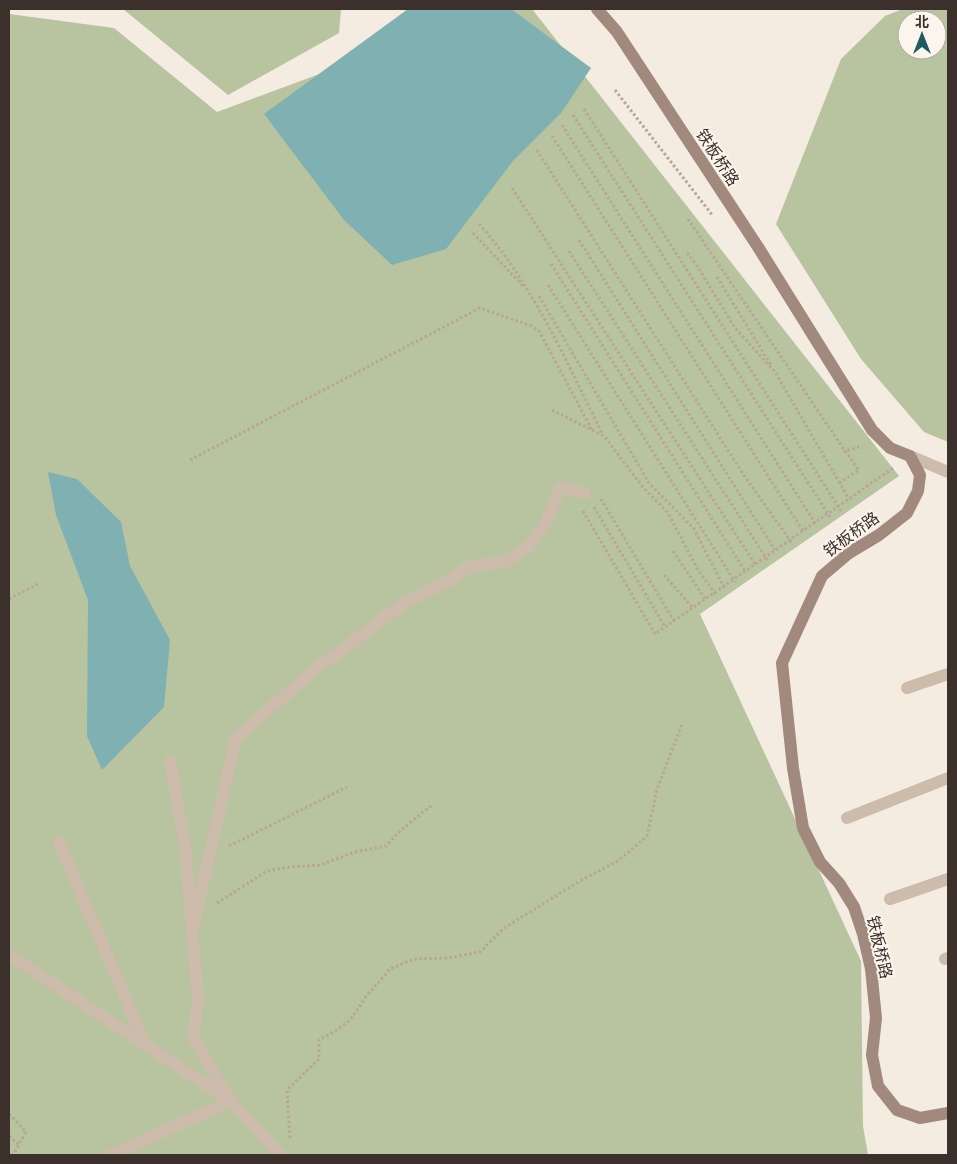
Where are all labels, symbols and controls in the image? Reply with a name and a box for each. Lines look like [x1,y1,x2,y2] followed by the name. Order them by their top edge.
[897,10,947,60] north arrow
[915,13,929,31] text: 北
[692,125,744,189] street label: 铁板桥路
[819,507,883,561] street label: 铁板桥路
[863,914,897,980] street label: 铁板桥路

